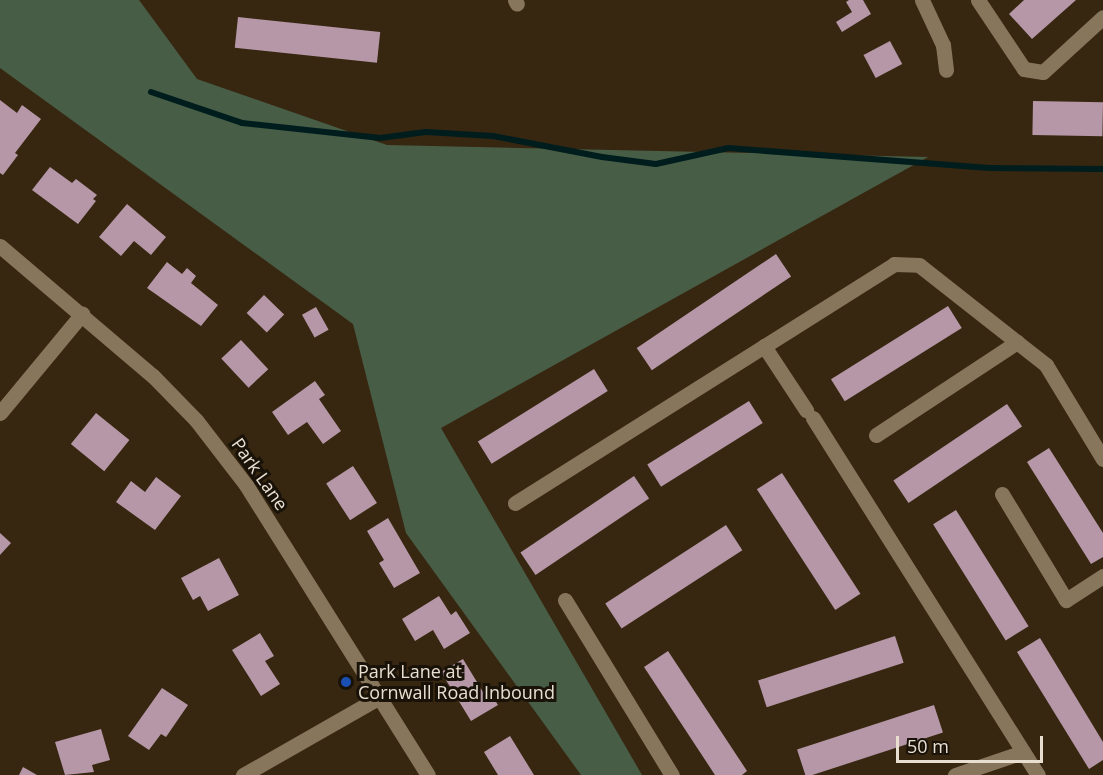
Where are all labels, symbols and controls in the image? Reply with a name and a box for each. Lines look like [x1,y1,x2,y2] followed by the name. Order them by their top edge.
[227,434,293,514] street label: Park Lane
[358,661,555,704] place label: Park Lane at Cornwall Road Inbound
[339,675,353,689] marker: Park Lane at Cornwall Road Inbound
[899,724,1046,762] scale bar
[907,734,949,758] text: 50 m

